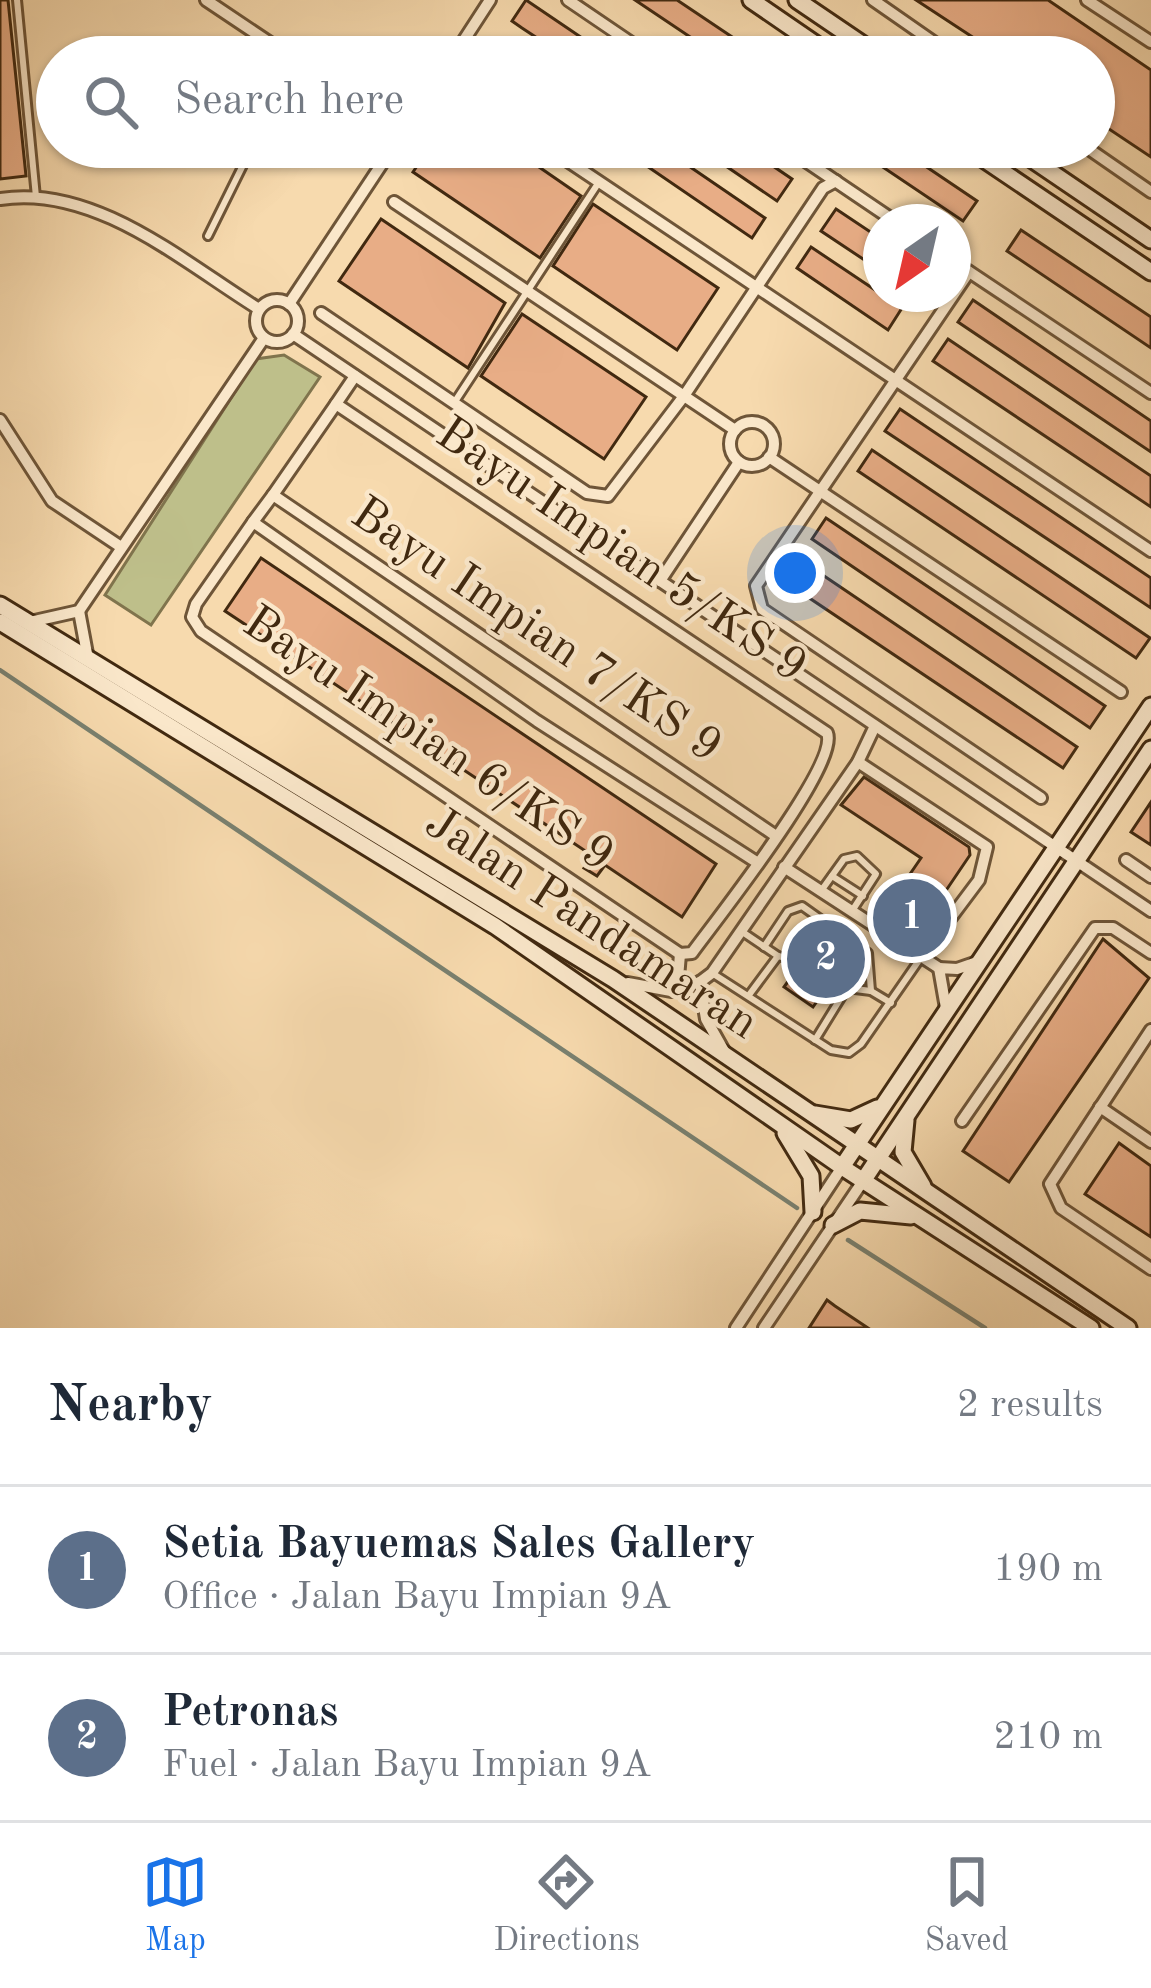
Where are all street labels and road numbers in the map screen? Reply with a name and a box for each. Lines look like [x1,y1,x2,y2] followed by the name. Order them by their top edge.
[427,409,815,693] street label: Bayu Impian 5/KS 9
[342,489,730,773] street label: Bayu Impian 7/KS 9
[234,598,622,882] street label: Bayu Impian 6/KS 9
[416,799,766,1049] street label: Jalan Pandamaran

